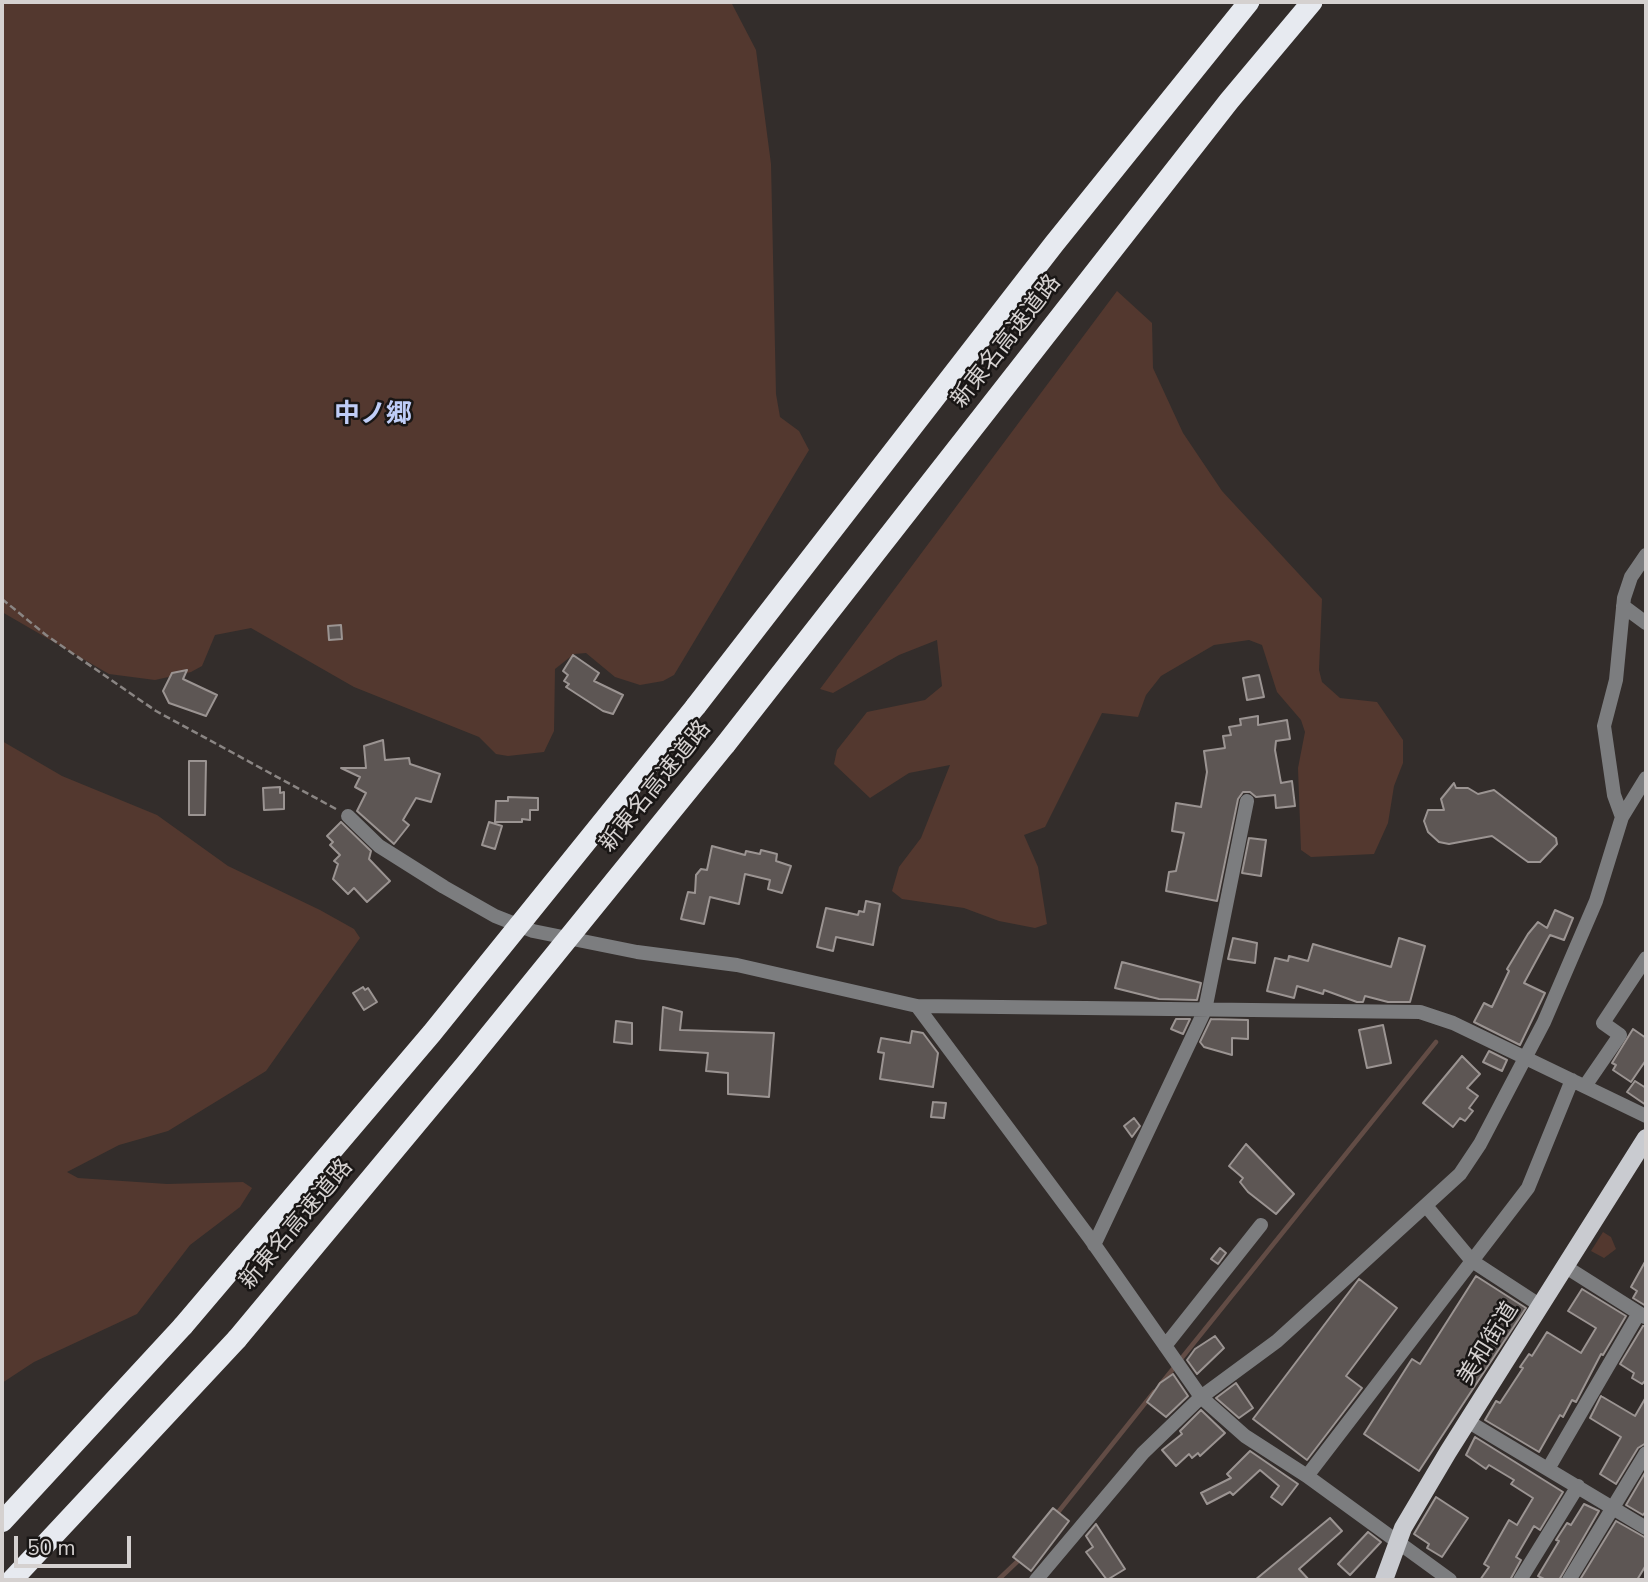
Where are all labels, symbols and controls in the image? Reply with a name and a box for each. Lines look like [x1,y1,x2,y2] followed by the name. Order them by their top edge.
[947,270,1067,414] street label: 新東名高速道路
[334,400,412,432] district label: 中ノ郷
[595,716,717,858] street label: 新東名高速道路
[235,1154,359,1296] street label: 新東名高速道路
[1453,1298,1525,1390] street label: 美和街道
[18,1522,135,1566] scale bar
[27,1534,76,1562] text: 50 m

